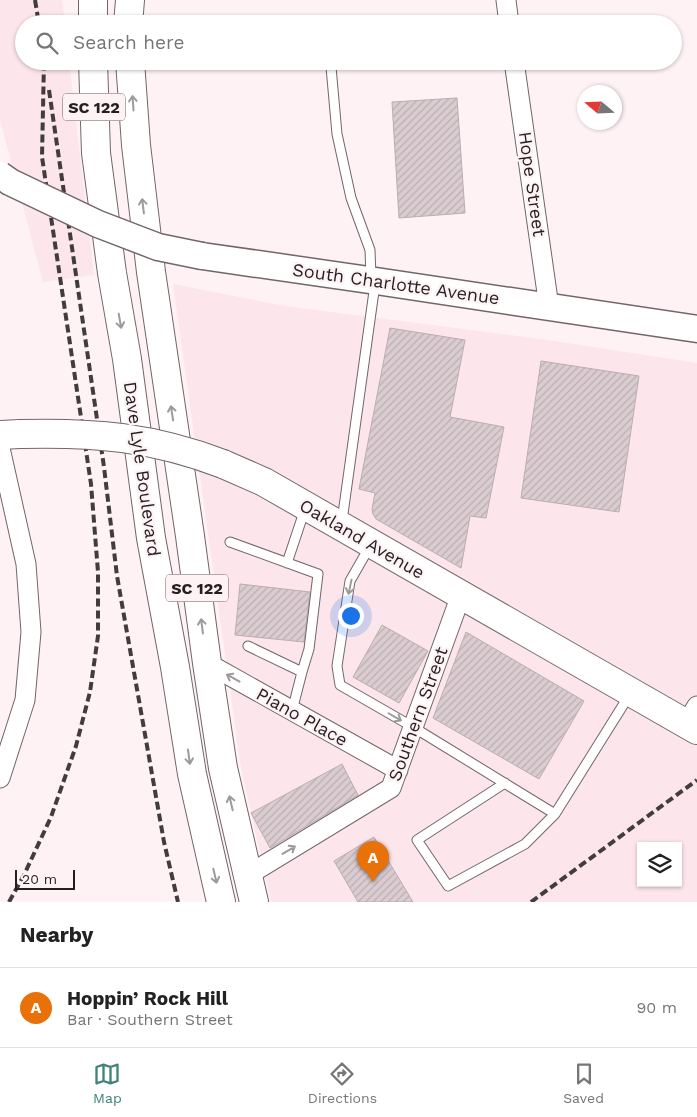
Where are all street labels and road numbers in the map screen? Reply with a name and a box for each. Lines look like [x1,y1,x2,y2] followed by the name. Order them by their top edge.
[63,94,125,120] road number: SC 122
[515,130,550,238] street label: Hope Street
[291,259,501,308] street label: South Charlotte Avenue
[120,380,165,558] street label: Dave Lyle Boulevard
[296,494,429,583] street label: Oakland Avenue
[166,574,228,602] road number: SC 122
[383,643,452,784] street label: Southern Street
[253,683,352,750] street label: Piano Place

